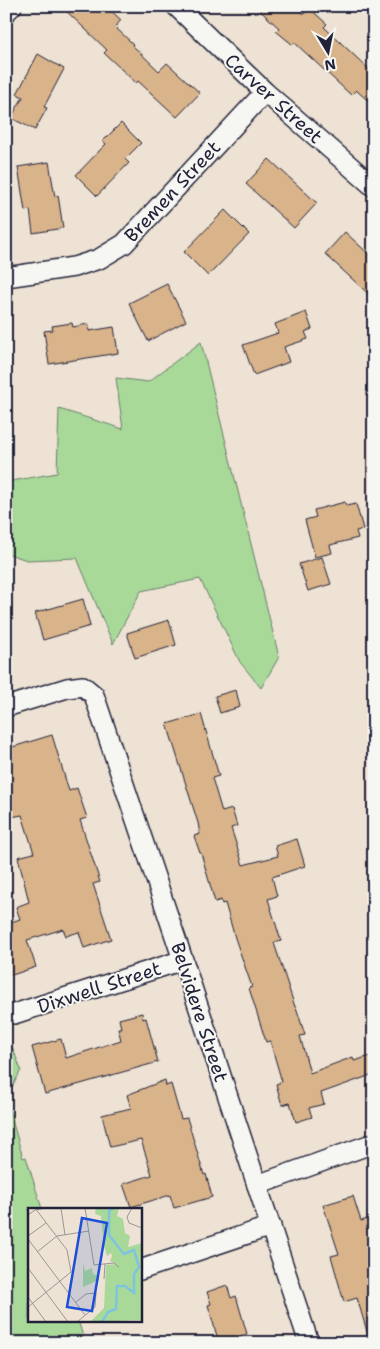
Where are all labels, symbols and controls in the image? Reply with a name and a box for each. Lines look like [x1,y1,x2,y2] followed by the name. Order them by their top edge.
[302,28,352,78] north arrow
[219,48,328,149] street label: Carver Street
[323,55,337,75] text: N
[119,135,226,248] street label: Bremen Street
[165,939,234,1085] street label: Belvidere Street
[34,956,164,1019] street label: Dixwell Street
[28,1208,141,1322] inset map

